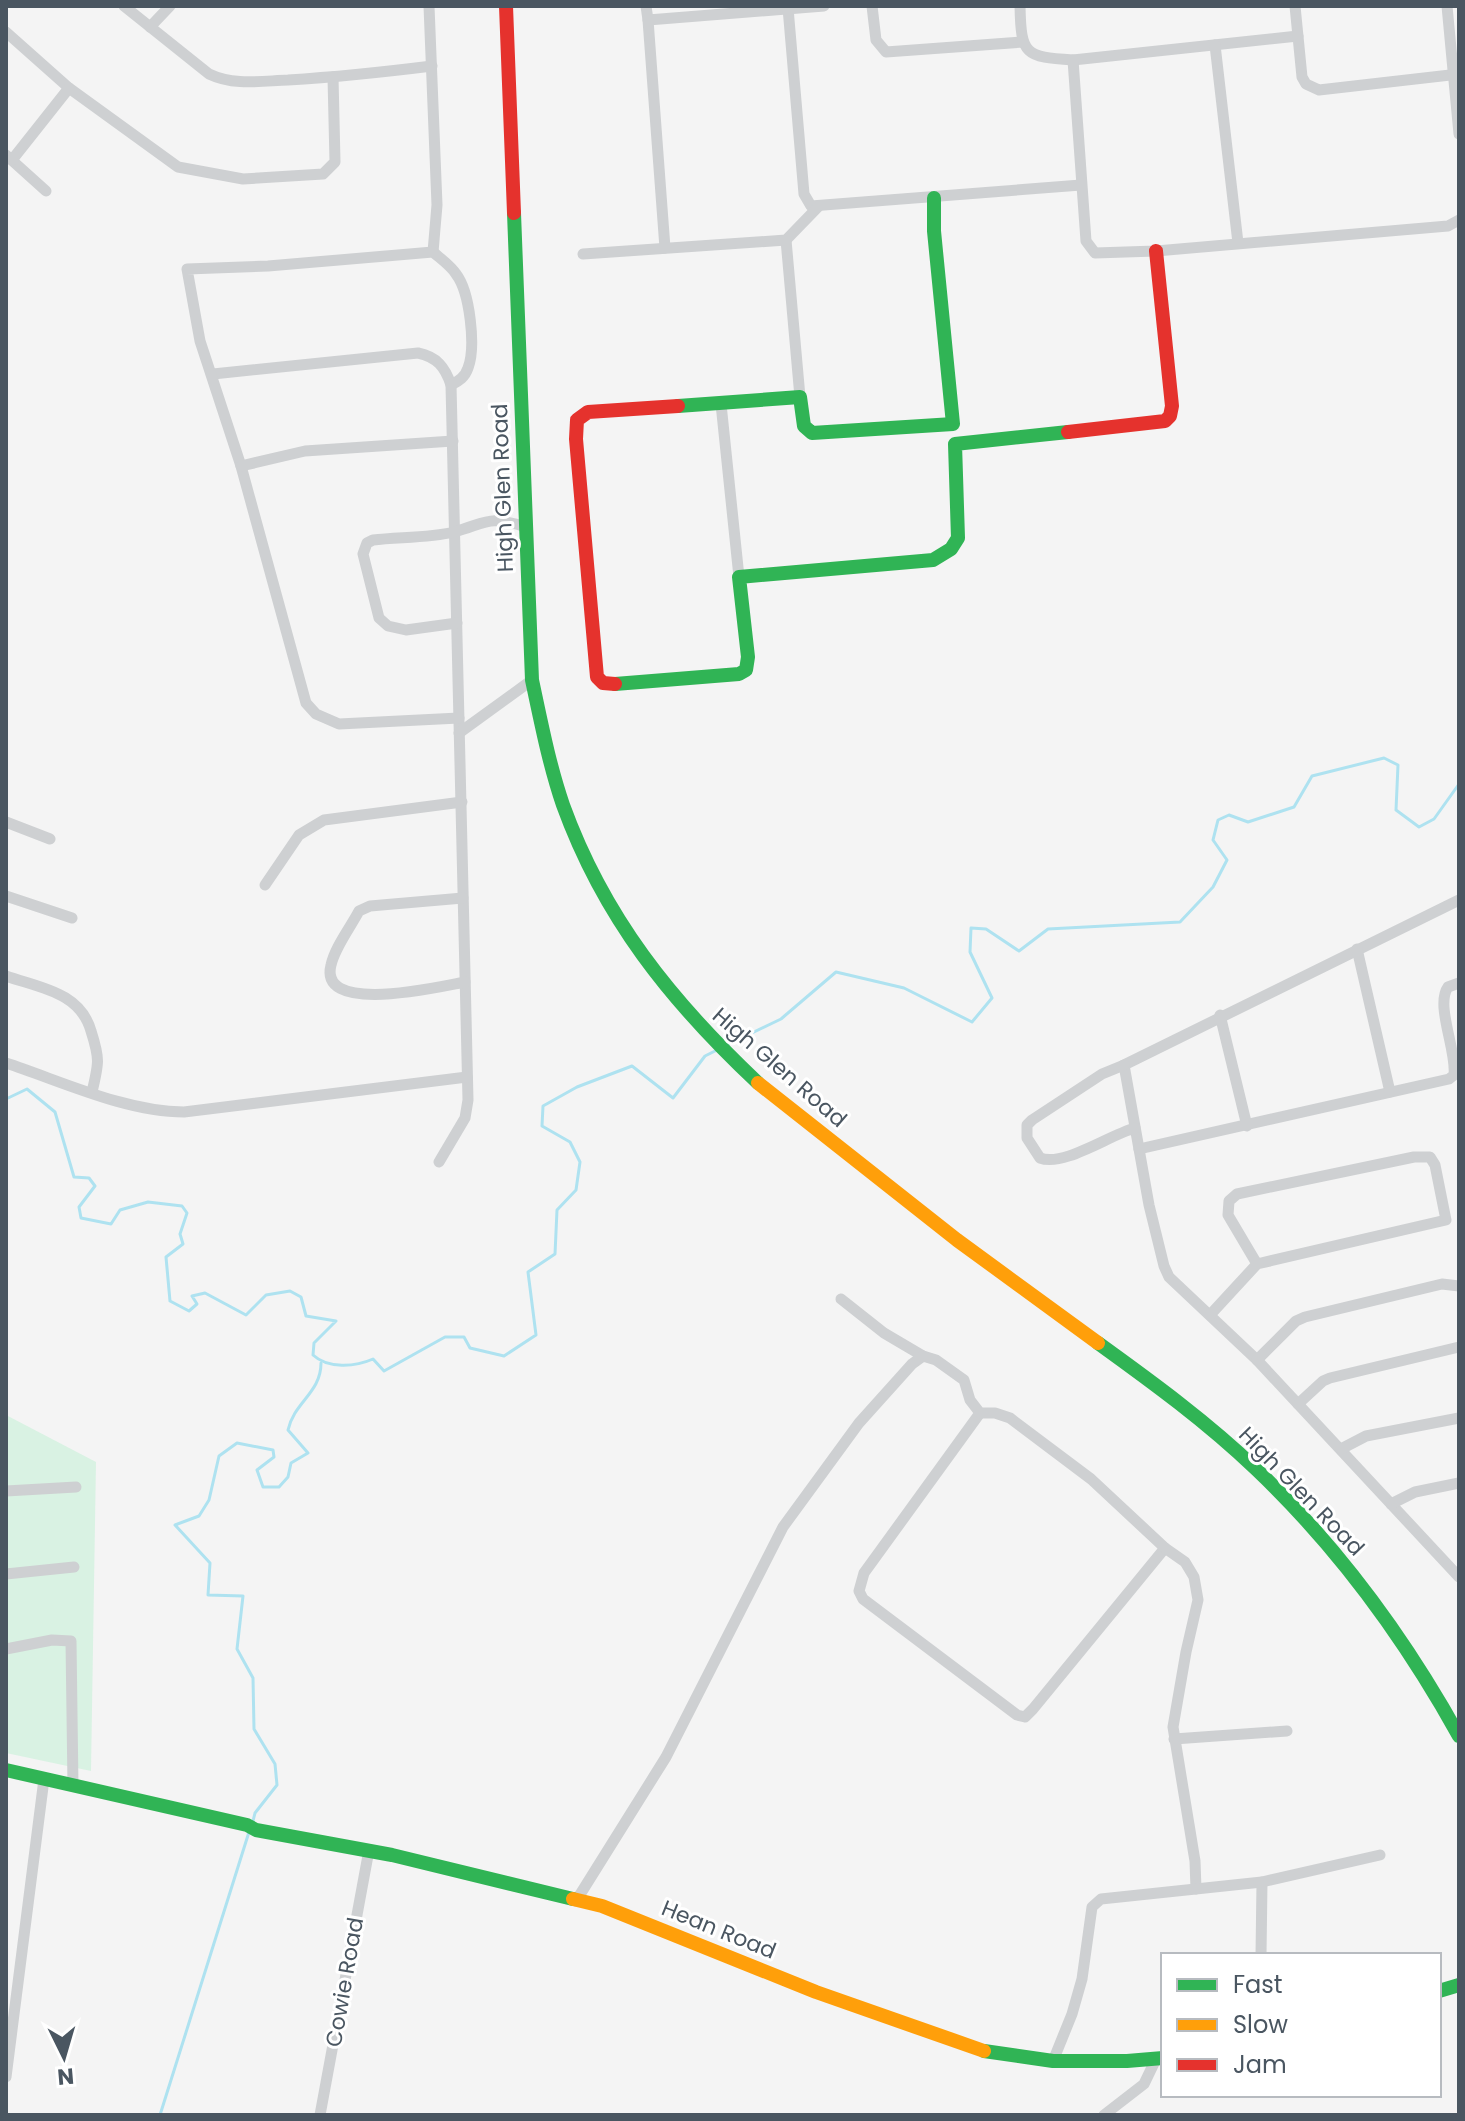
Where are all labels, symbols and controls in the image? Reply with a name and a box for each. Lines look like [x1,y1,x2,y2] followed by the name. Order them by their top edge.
[484,403,521,573] street label: High Glen Road
[706,1000,854,1134] street label: High Glen Road
[1232,1420,1371,1563] street label: High Glen Road
[657,1892,781,1966] street label: Hean Road
[318,1915,371,2049] street label: Cowie Road
[1161,1953,1441,2097] legend
[1233,1968,1283,2001] text: Fast
[1233,2008,1288,2041] text: Slow
[24,2017,104,2097] north arrow
[1233,2048,1287,2081] text: Jam
[56,2060,75,2093] text: N

